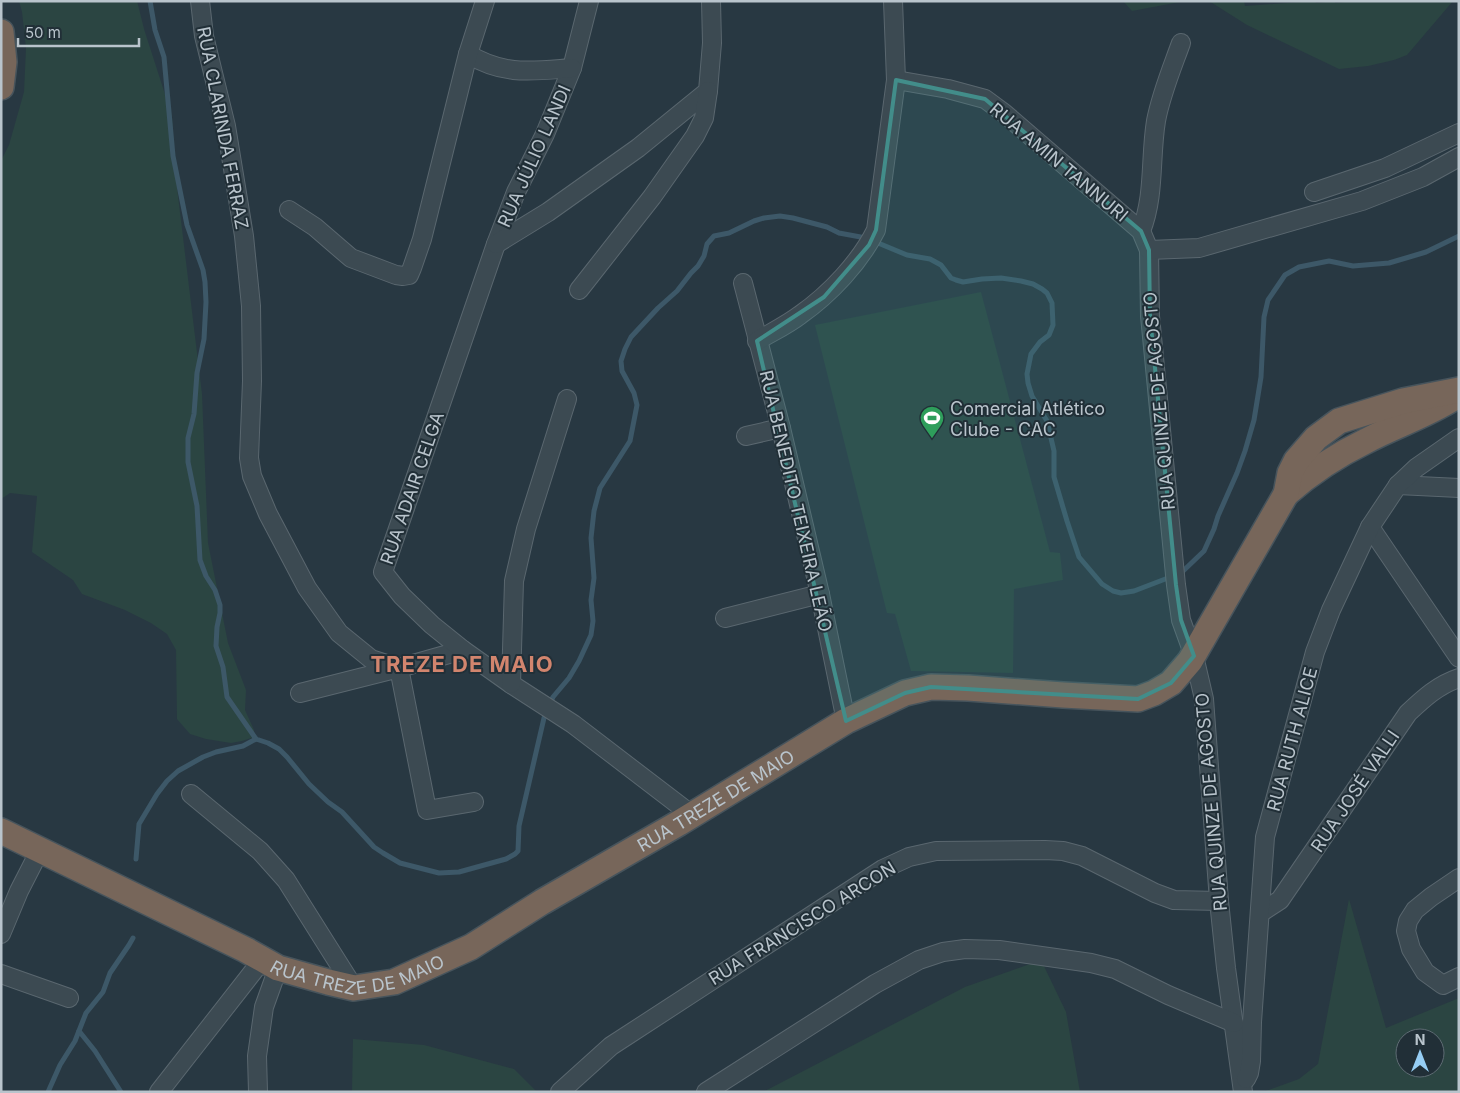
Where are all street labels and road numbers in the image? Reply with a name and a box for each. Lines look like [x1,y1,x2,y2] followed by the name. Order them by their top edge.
[193,25,253,231] street label: RUA CLARINDA FERRAZ
[492,81,575,230] street label: RUA JÚLIO LANDI
[986,98,1132,226] street label: RUA AMIN TANNURI
[1139,291,1179,511] street label: RUA QUINZE DE AGOSTO
[756,368,837,634] street label: RUA BENEDITO TEIXEIRA LEÃO
[376,409,448,567] street label: RUA ADAIR CELGA
[1263,665,1321,813] street label: RUA RUTH ALICE
[1191,692,1231,912] street label: RUA QUINZE DE AGOSTO
[1306,726,1404,856] street label: RUA JOSÉ VALLI
[633,745,798,855] street label: RUA TREZE DE MAIO
[705,857,899,989] street label: RUA FRANCISCO ARCON
[268,946,448,970] street label: RUA TREZE DE MAIO

